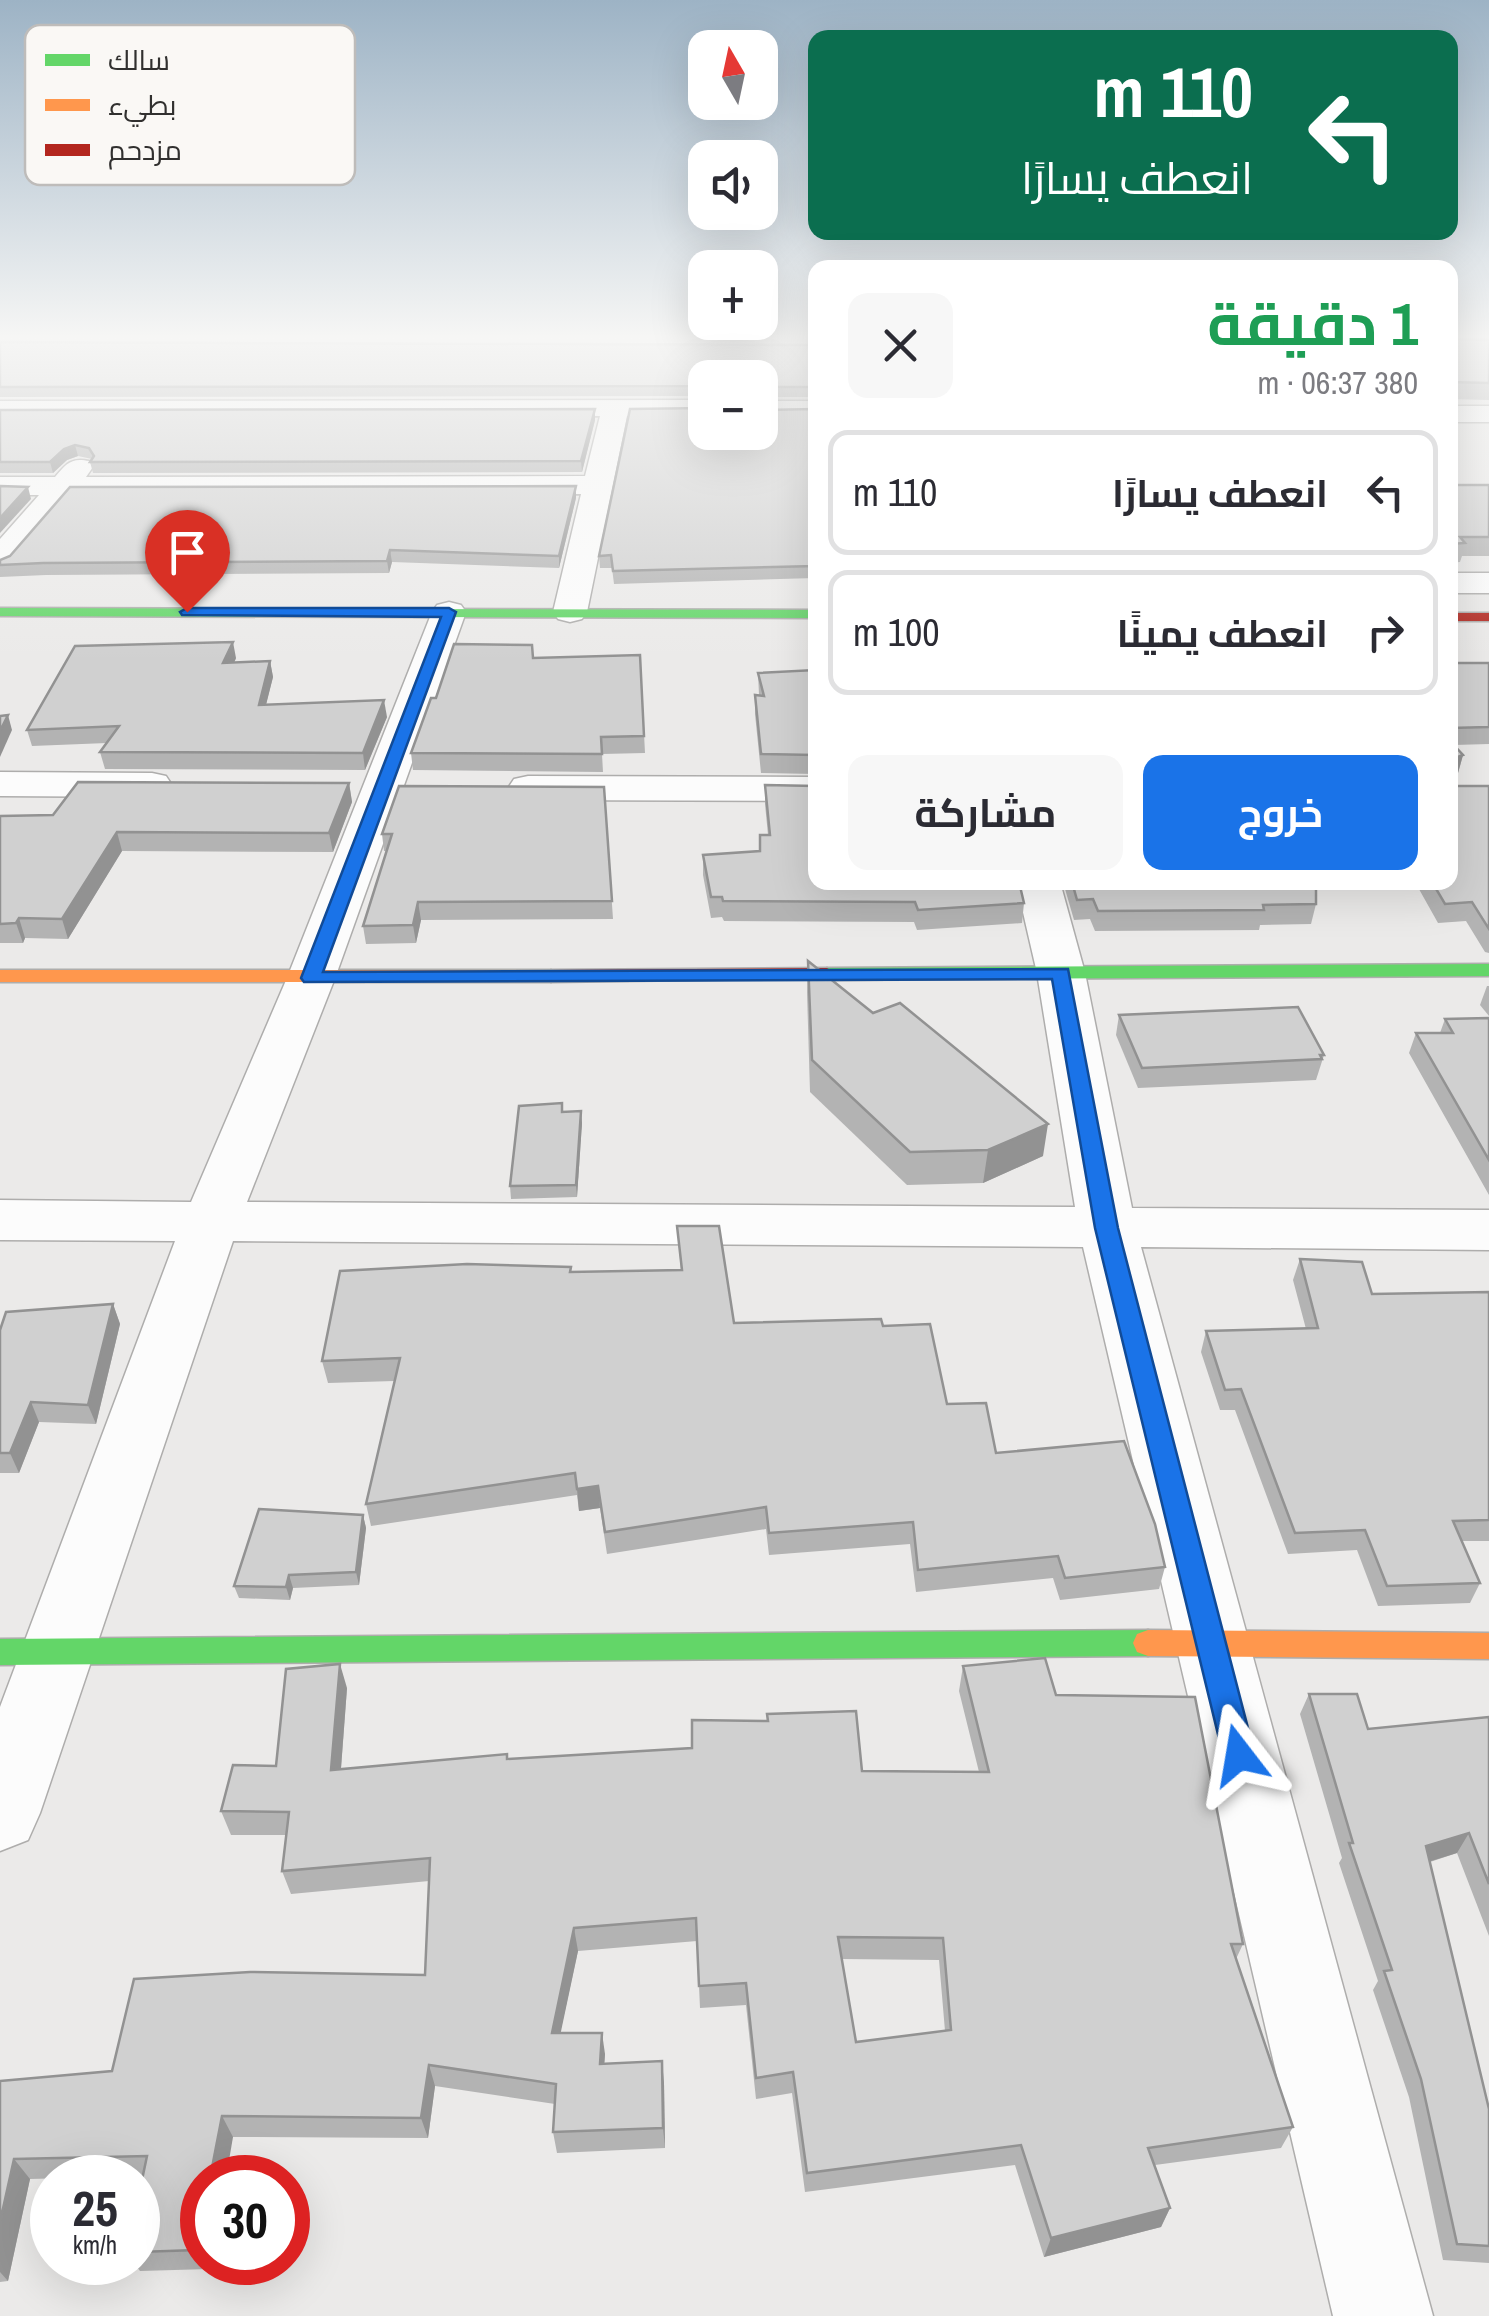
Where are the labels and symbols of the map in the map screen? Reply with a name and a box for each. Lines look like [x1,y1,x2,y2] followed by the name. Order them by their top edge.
[25,25,355,185] legend
[688,30,778,120] north arrow
[108,41,170,79] text: سالك
[108,86,176,127] text: بطيء
[108,131,182,170] text: مزدحم
[145,510,230,613] pin
[1187,1703,1291,1807] position arrow
[180,2155,310,2285] speed limit sign: 30

